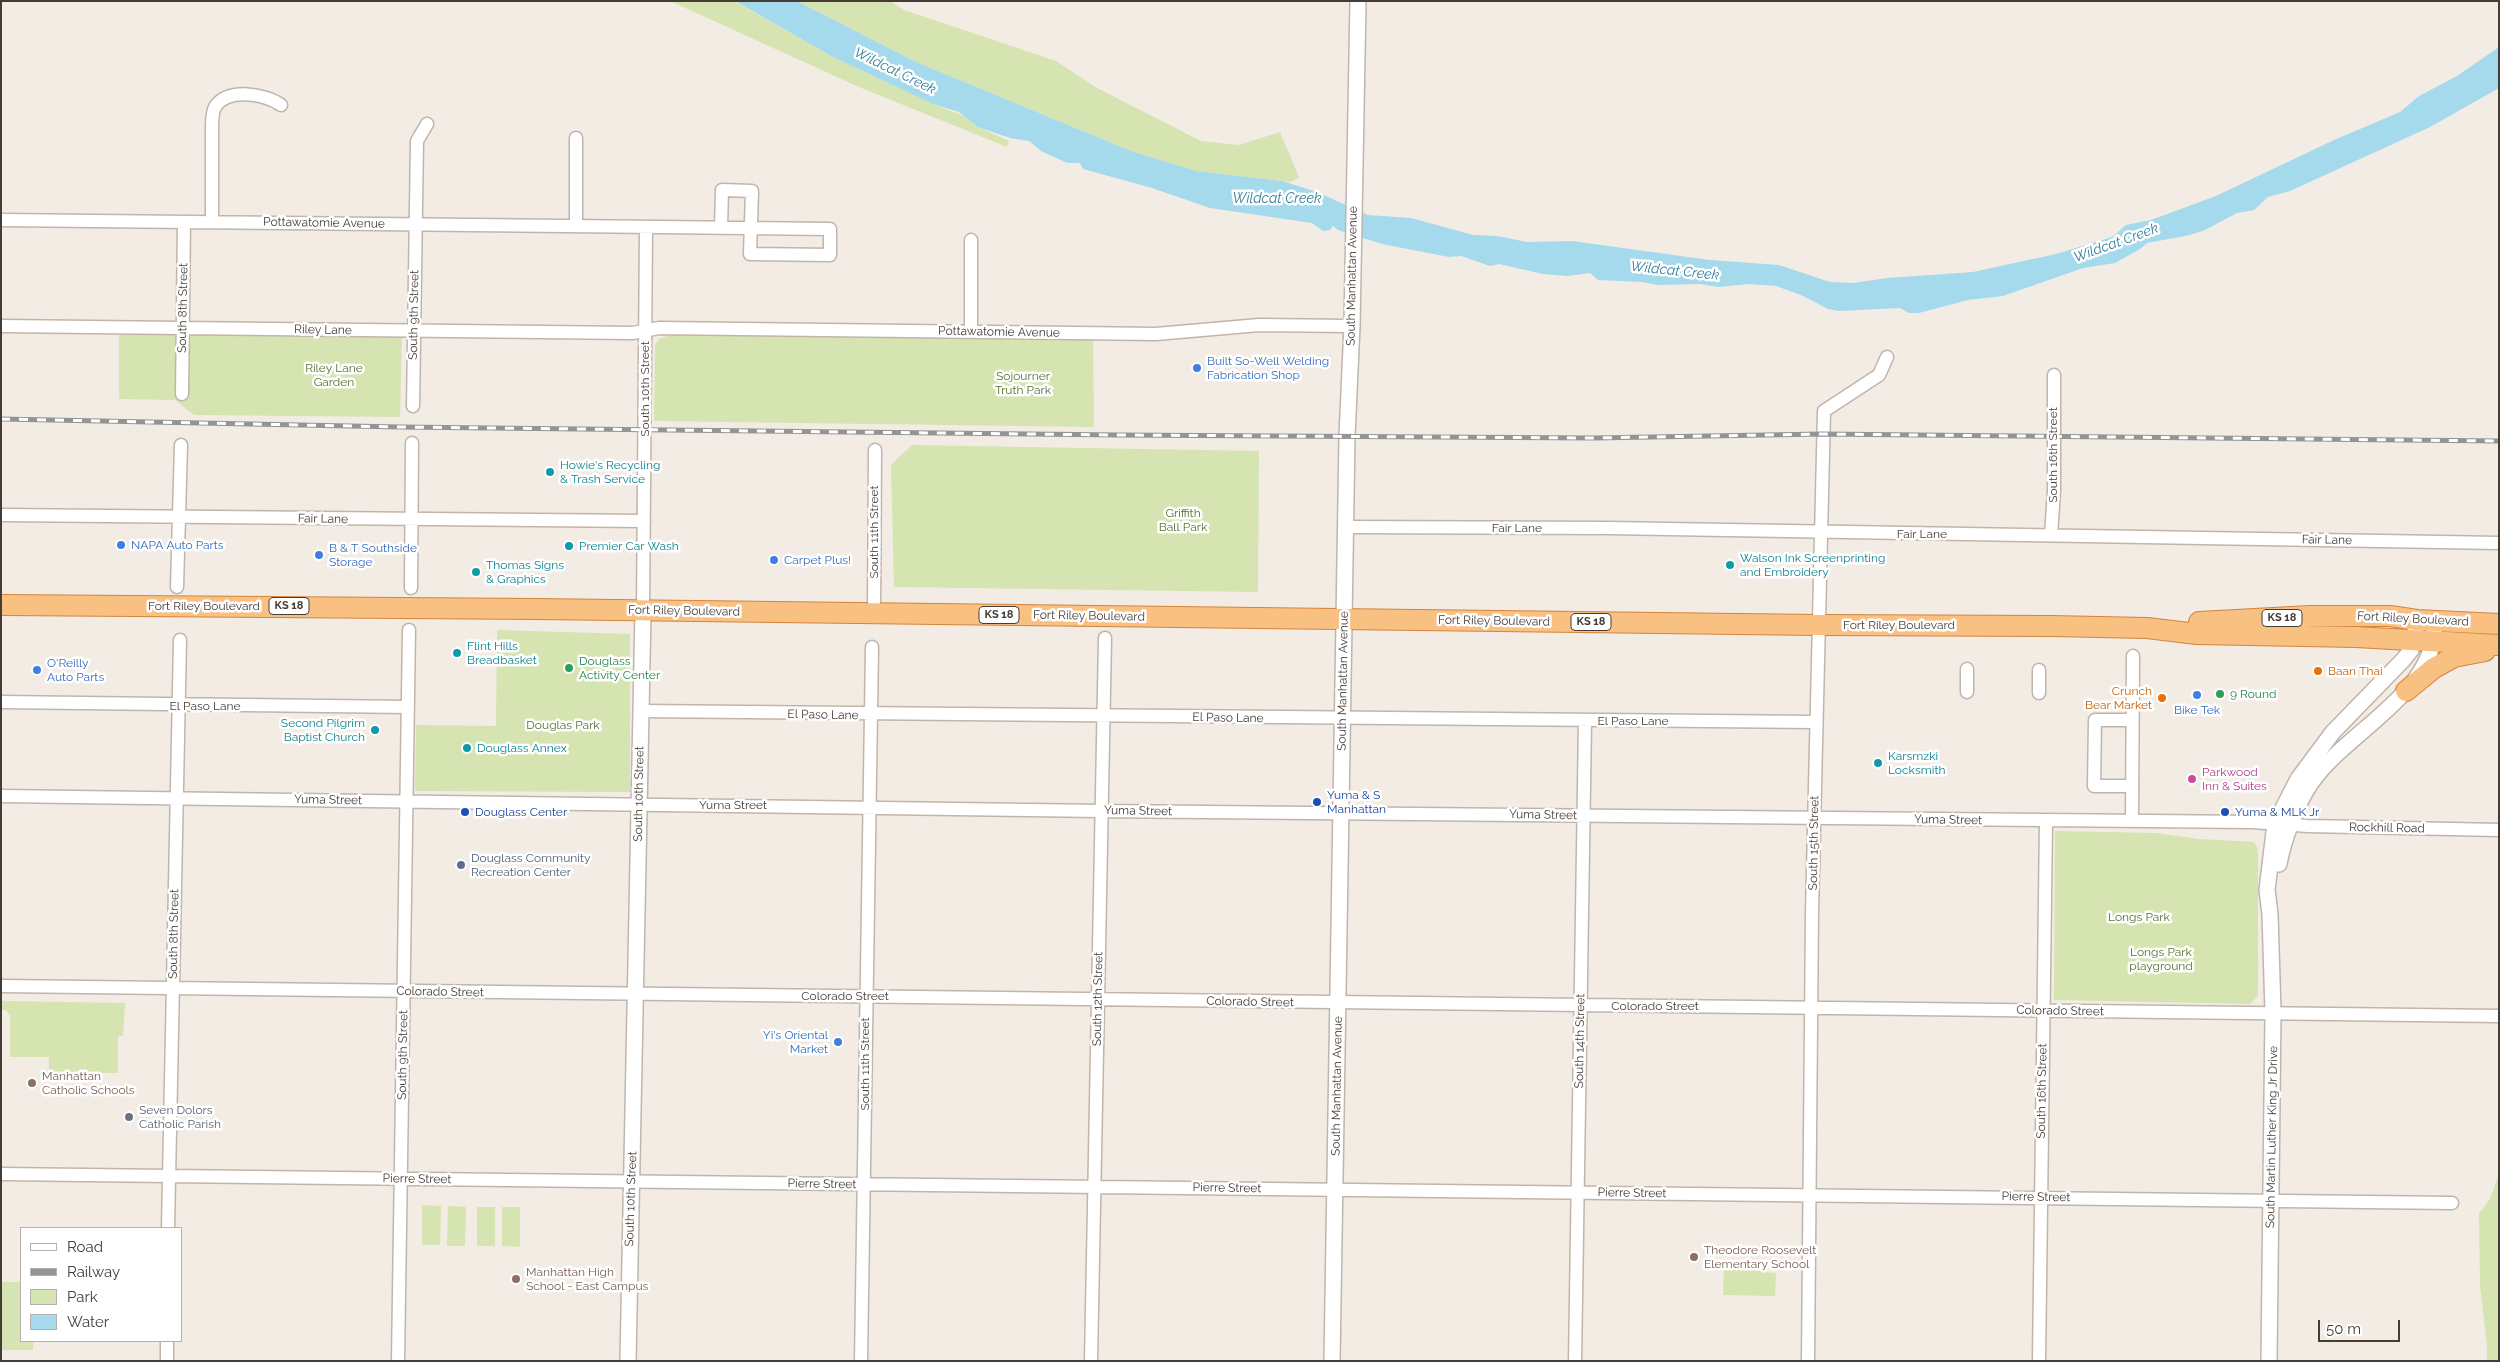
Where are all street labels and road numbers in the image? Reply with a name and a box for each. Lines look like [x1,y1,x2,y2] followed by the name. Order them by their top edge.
[1344,206,1360,346] street label: South Manhattan Avenue
[263,215,385,231] street label: Pottawatomie Avenue
[175,263,191,353] street label: South 8th Street
[406,270,422,360] street label: South 9th Street
[294,322,352,338] street label: Riley Lane
[938,324,1060,340] street label: Pottawatomie Avenue
[638,341,652,437] street label: South 10th Street
[2046,407,2060,503] street label: South 16th Street
[867,485,881,579] street label: South 11th Street
[298,511,348,527] street label: Fair Lane
[1492,521,1542,535] street label: Fair Lane
[1897,527,1947,541] street label: Fair Lane
[2302,532,2352,548] street label: Fair Lane
[269,598,309,614] road number: KS 18
[148,599,260,613] street label: Fort Riley Boulevard
[628,603,740,619] street label: Fort Riley Boulevard
[979,606,1019,624] road number: KS 18
[1033,608,1145,624] street label: Fort Riley Boulevard
[2357,609,2469,629] street label: Fort Riley Boulevard
[2262,610,2302,626] road number: KS 18
[1335,611,1351,751] street label: South Manhattan Avenue
[1438,613,1550,629] street label: Fort Riley Boulevard
[1571,614,1611,630] road number: KS 18
[1843,618,1955,632] street label: Fort Riley Boulevard
[169,699,241,713] street label: El Paso Lane
[787,707,859,723] street label: El Paso Lane
[1192,710,1264,726] street label: El Paso Lane
[1597,714,1669,728] street label: El Paso Lane
[631,746,647,842] street label: South 10th Street
[294,792,362,808] street label: Yuma Street
[1806,796,1822,890] street label: South 15th Street
[699,798,767,812] street label: Yuma Street
[1104,803,1172,819] street label: Yuma Street
[1509,807,1577,823] street label: Yuma Street
[1914,812,1982,828] street label: Yuma Street
[2349,820,2425,836] street label: Rockhill Road
[166,889,182,979] street label: South 8th Street
[1090,952,1106,1046] street label: South 12th Street
[396,984,484,1000] street label: Colorado Street
[801,989,889,1003] street label: Colorado Street
[1206,994,1294,1010] street label: Colorado Street
[1572,994,1588,1088] street label: South 14th Street
[1611,999,1699,1013] street label: Colorado Street
[2016,1003,2104,1019] street label: Colorado Street
[395,1010,411,1100] street label: South 9th Street
[1329,1016,1345,1156] street label: South Manhattan Avenue
[858,1017,872,1111] street label: South 11th Street
[2034,1043,2050,1139] street label: South 16th Street
[2263,1046,2281,1228] street label: South Martin Luther King Jr Drive
[622,1151,640,1247] street label: South 10th Street
[383,1171,451,1187] street label: Pierre Street
[788,1176,856,1192] street label: Pierre Street
[1193,1180,1261,1196] street label: Pierre Street
[1598,1185,1666,1201] street label: Pierre Street
[2002,1189,2070,1205] street label: Pierre Street

